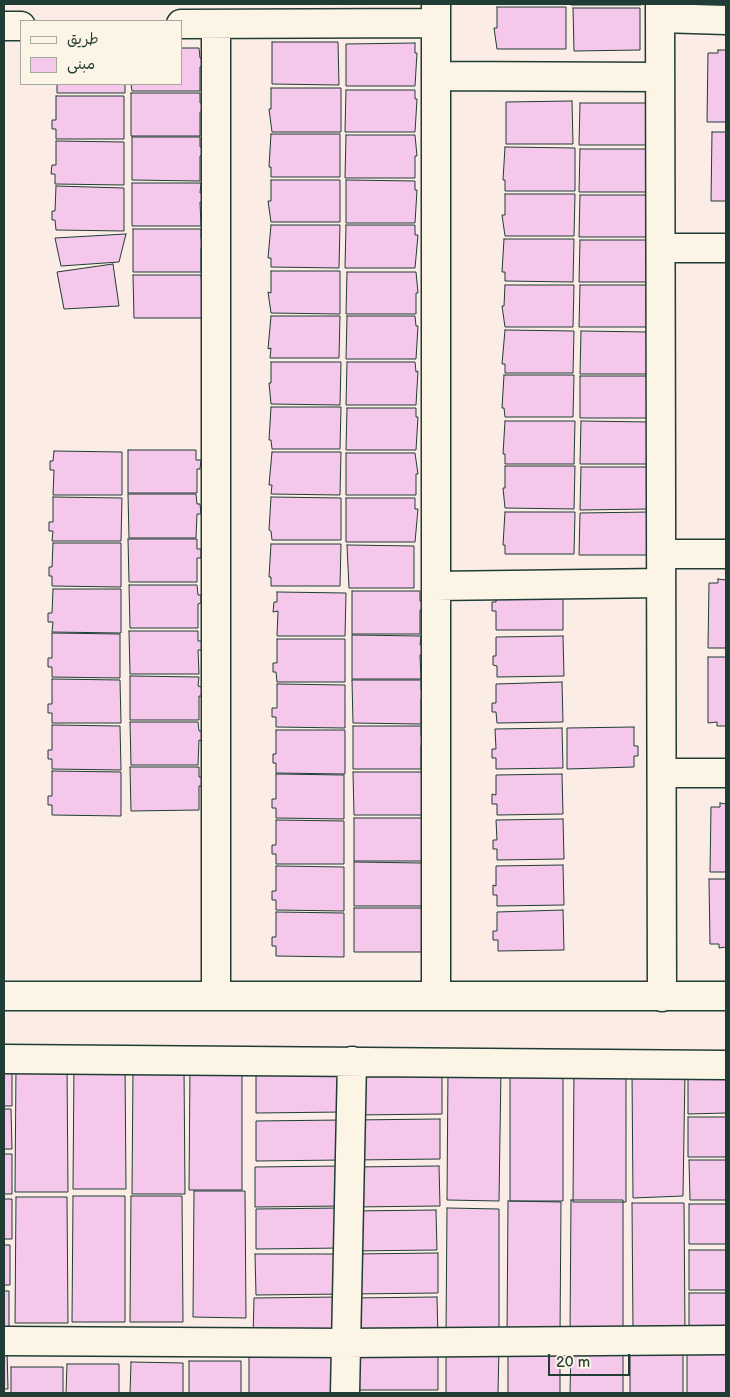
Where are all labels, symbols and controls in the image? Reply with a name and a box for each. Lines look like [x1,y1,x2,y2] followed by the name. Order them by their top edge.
[20,20,182,85] legend
[67,30,99,49] text: طريق
[67,55,95,74] text: مبنى
[550,1344,632,1376] scale bar
[556,1353,590,1372] text: 20 m

